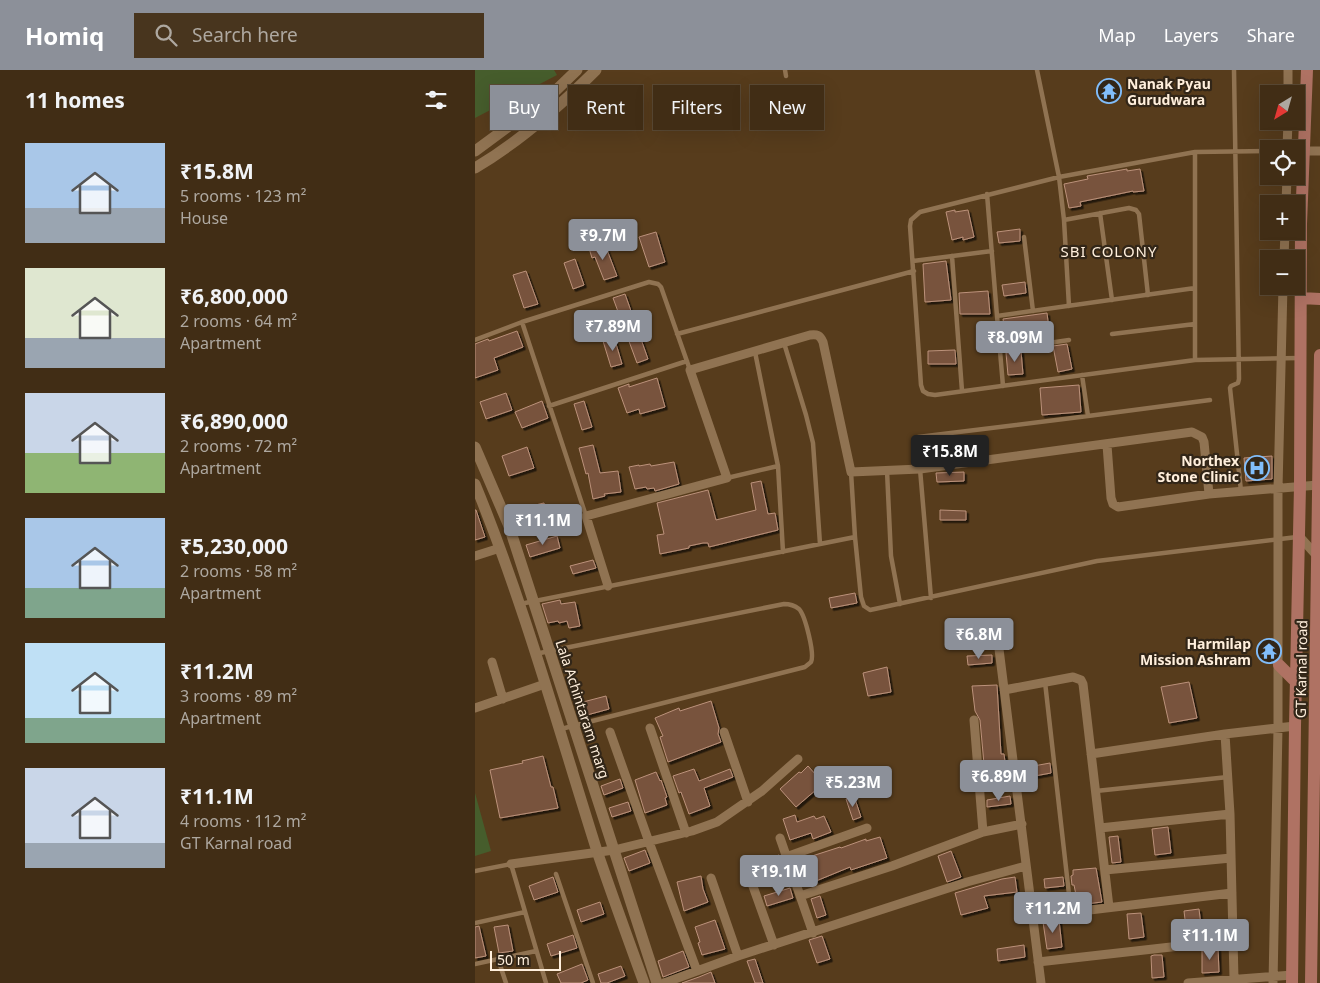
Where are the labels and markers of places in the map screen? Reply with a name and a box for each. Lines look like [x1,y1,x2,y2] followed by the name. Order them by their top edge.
[1127,74,1211,109] place label: Nanak Pyau Gurudwara
[1096,78,1122,104] temple icon: Nanak Pyau Gurudwara
[568,218,638,261] pin: ₹9.7M
[572,310,654,352] pin: ₹7.89M
[974,320,1056,363] pin: ₹8.09M
[909,434,991,477] pin: ₹15.8M
[1158,451,1240,486] place label: Northex Stone Clinic
[1244,455,1270,481] hospital icon: Northex Stone Clinic
[502,504,584,546] pin: ₹11.1M
[944,618,1014,660] pin: ₹6.8M
[1140,634,1251,669] place label: Harmilap Mission Ashram
[1256,638,1282,664] temple icon: Harmilap Mission Ashram
[958,760,1040,802] pin: ₹6.89M
[812,766,894,808] pin: ₹5.23M
[738,854,820,897] pin: ₹19.1M
[1012,892,1094,934] pin: ₹11.2M
[1169,918,1251,961] pin: ₹11.1M

